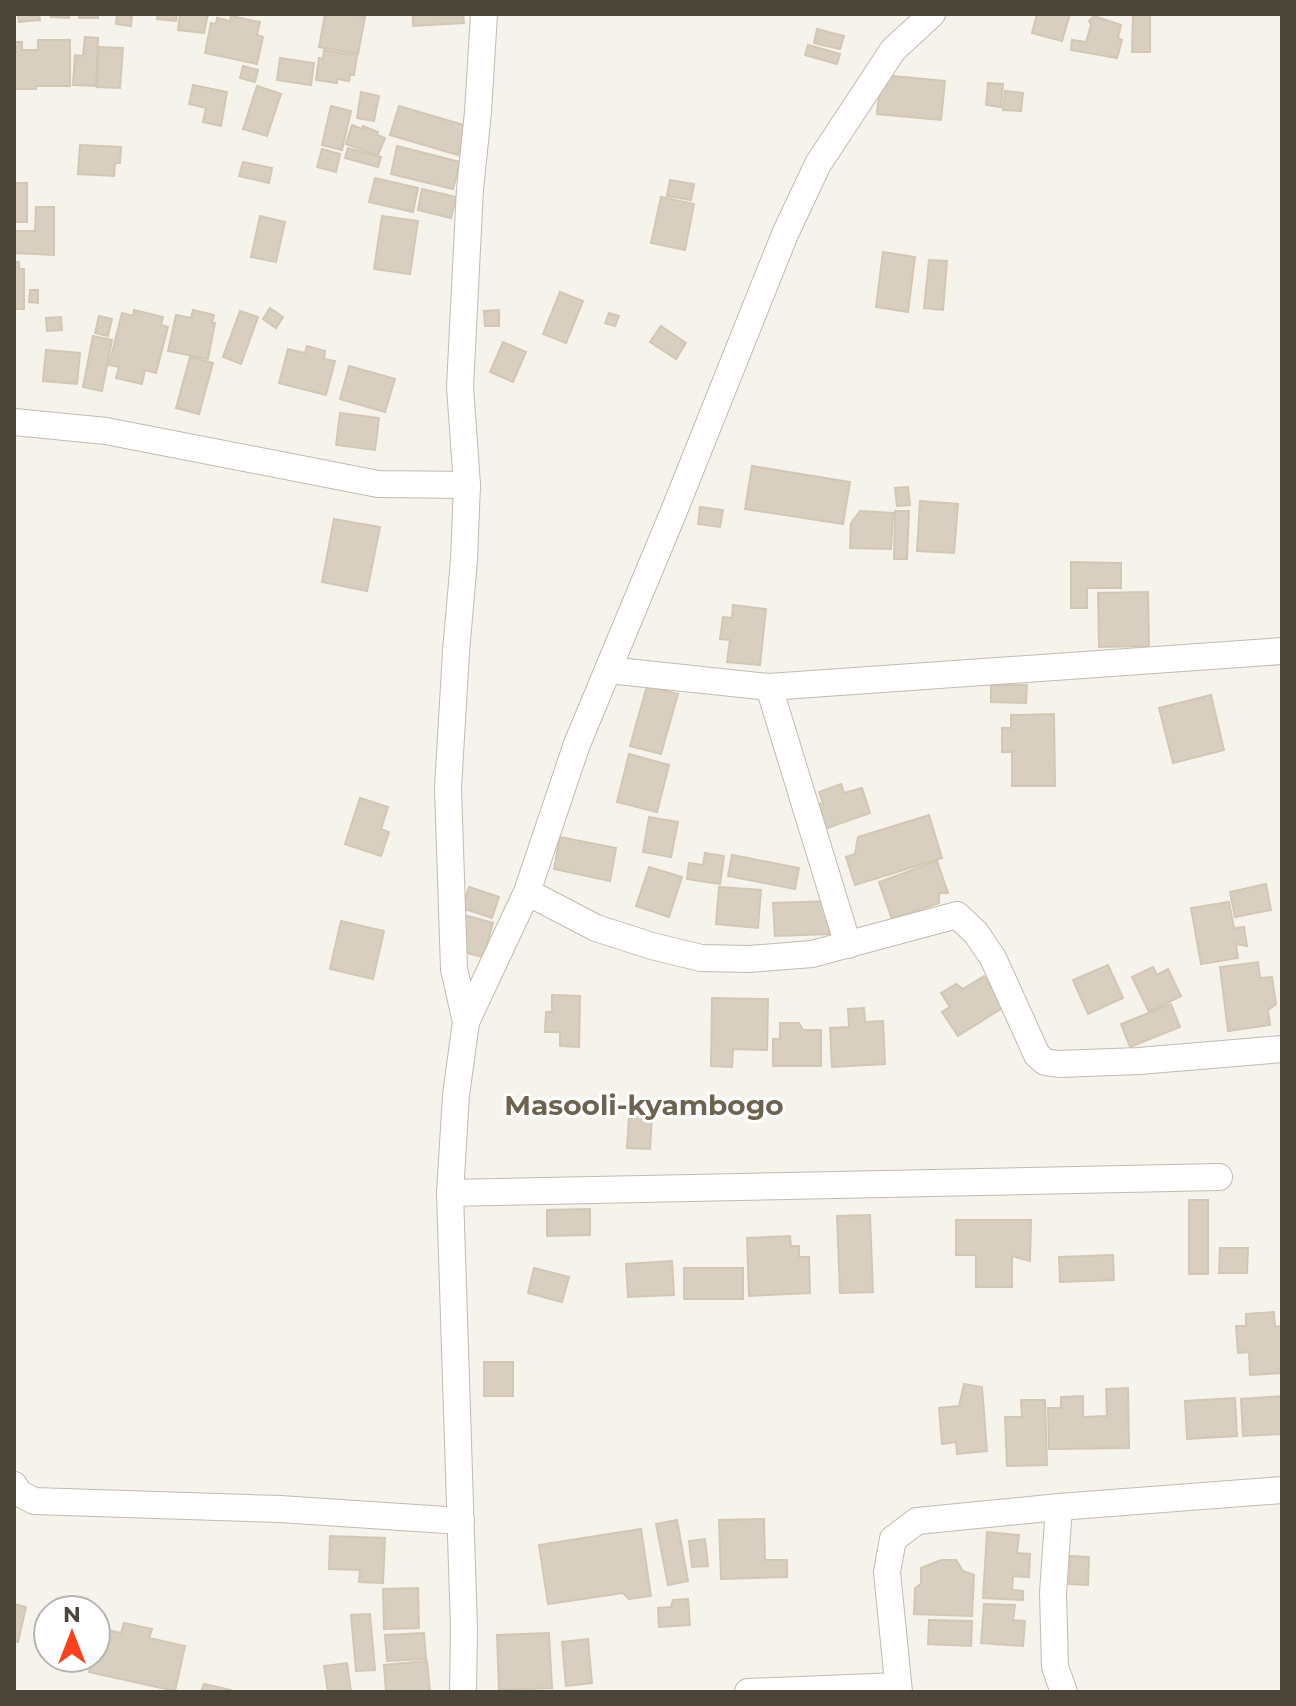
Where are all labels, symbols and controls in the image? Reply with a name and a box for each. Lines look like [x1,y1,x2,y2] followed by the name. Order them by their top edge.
[504,1088,784,1122] district label: Masooli-kyambogo
[32,1594,112,1674] north arrow
[63,1601,81,1628] text: N

